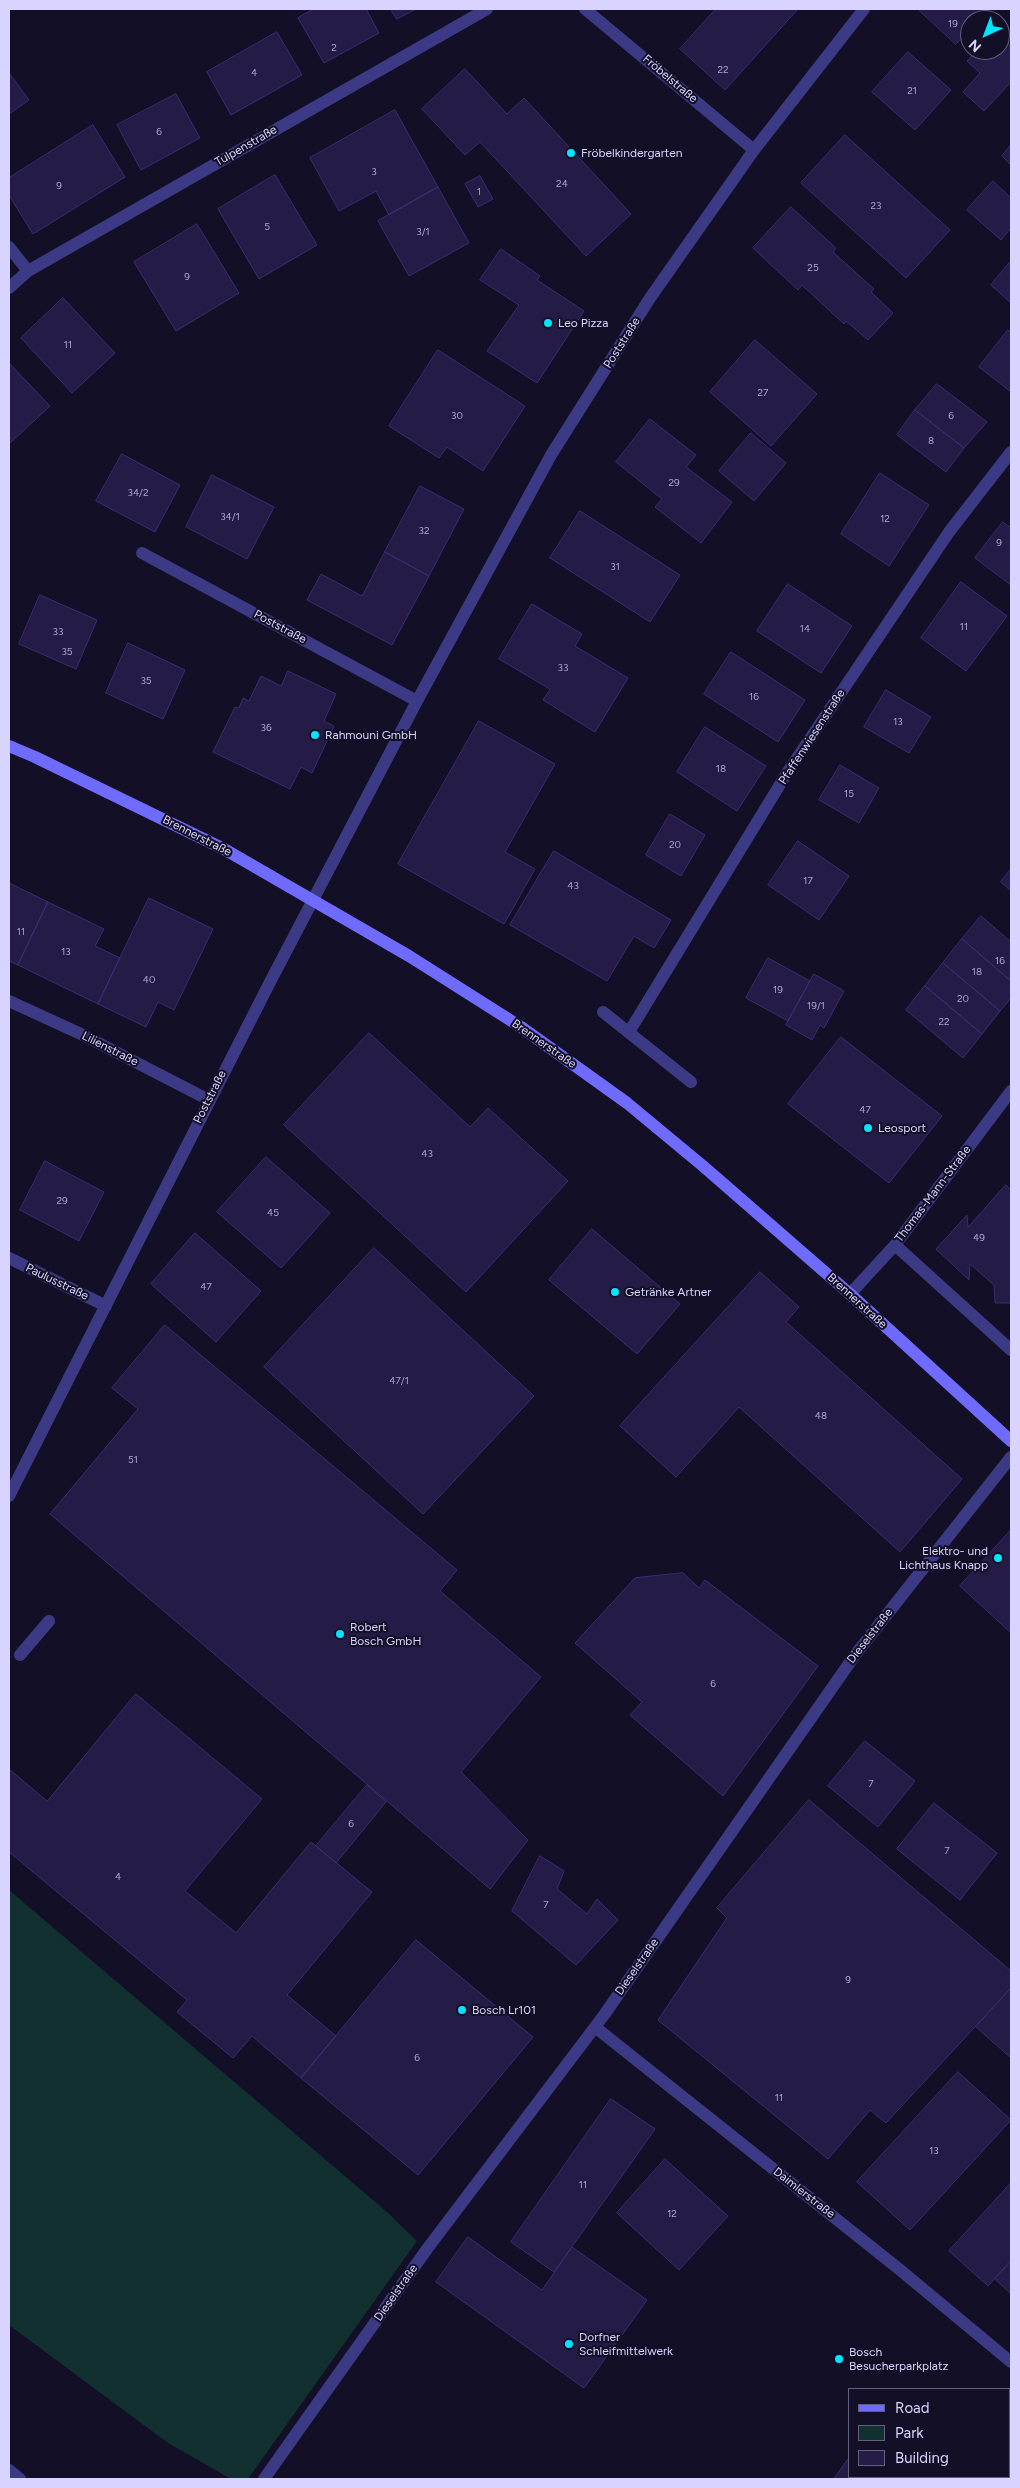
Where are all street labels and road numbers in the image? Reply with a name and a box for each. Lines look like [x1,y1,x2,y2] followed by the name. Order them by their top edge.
[640,52,700,106] street label: Fröbelstraße
[212,122,280,170] street label: Tulpenstraße
[601,315,643,371] street label: Poststraße
[251,607,309,647] street label: Poststraße
[776,687,848,787] street label: Pfaffenwiesenstraße
[160,812,234,860] street label: Brennerstraße
[509,1016,579,1072] street label: Brennerstraße
[79,1029,141,1069] street label: Lilienstraße
[191,1068,229,1126] street label: Poststraße
[892,1143,974,1245] street label: Thomas-Mann-Straße
[23,1261,91,1303] street label: Paulusstraße
[824,1270,890,1332] street label: Brennerstraße
[844,1606,896,1666] street label: Dieselstraße
[612,1936,662,1998] street label: Dieselstraße
[770,2164,838,2222] street label: Daimlerstraße
[371,2262,421,2324] street label: Dieselstraße

